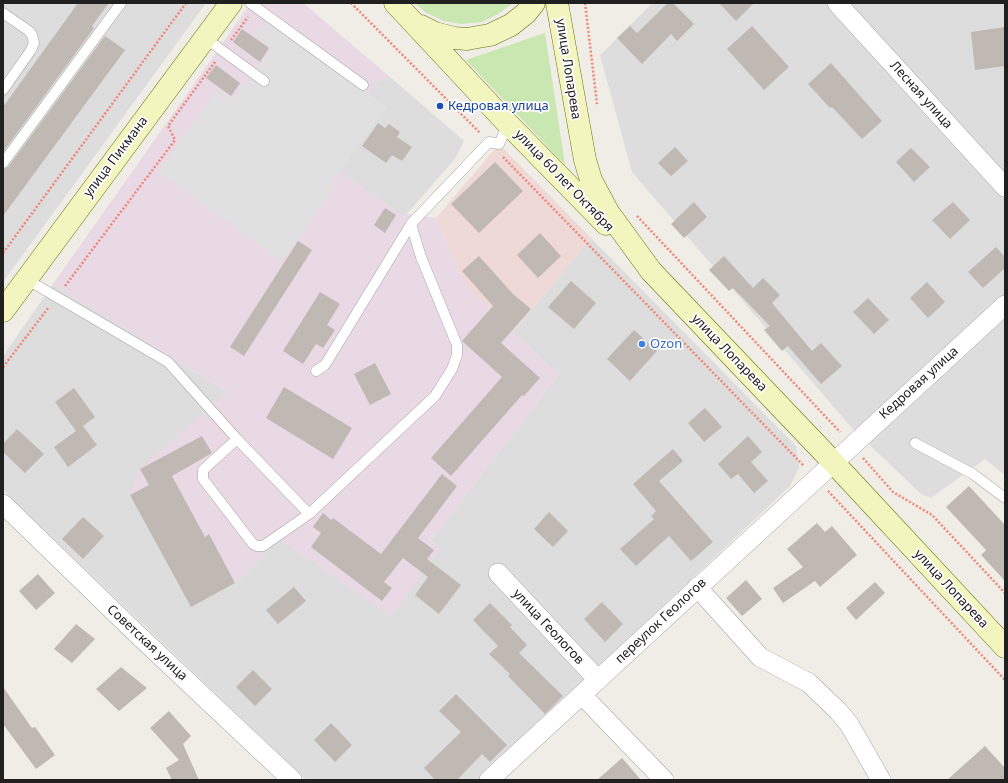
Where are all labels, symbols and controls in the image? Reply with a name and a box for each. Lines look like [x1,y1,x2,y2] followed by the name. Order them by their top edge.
[552,18,584,120] street label: улица Лопарева
[887,58,955,132] street label: Лесная улица
[448,98,549,114] place label: Кедровая улица
[435,101,445,111] marker: Кедровая улица
[81,114,151,200] street label: улица Пикмана
[511,127,617,235] street label: улица 60 лет Октября
[688,311,770,395] street label: улица Лопарева
[650,336,682,352] place label: Ozon
[637,339,647,349] marker: Ozon
[876,344,962,422] street label: Кедровая улица
[911,546,991,632] street label: улица Лопарева
[612,575,710,667] street label: переулок Геологов
[509,586,587,668] street label: улица Геологов
[104,602,190,684] street label: Советская улица

